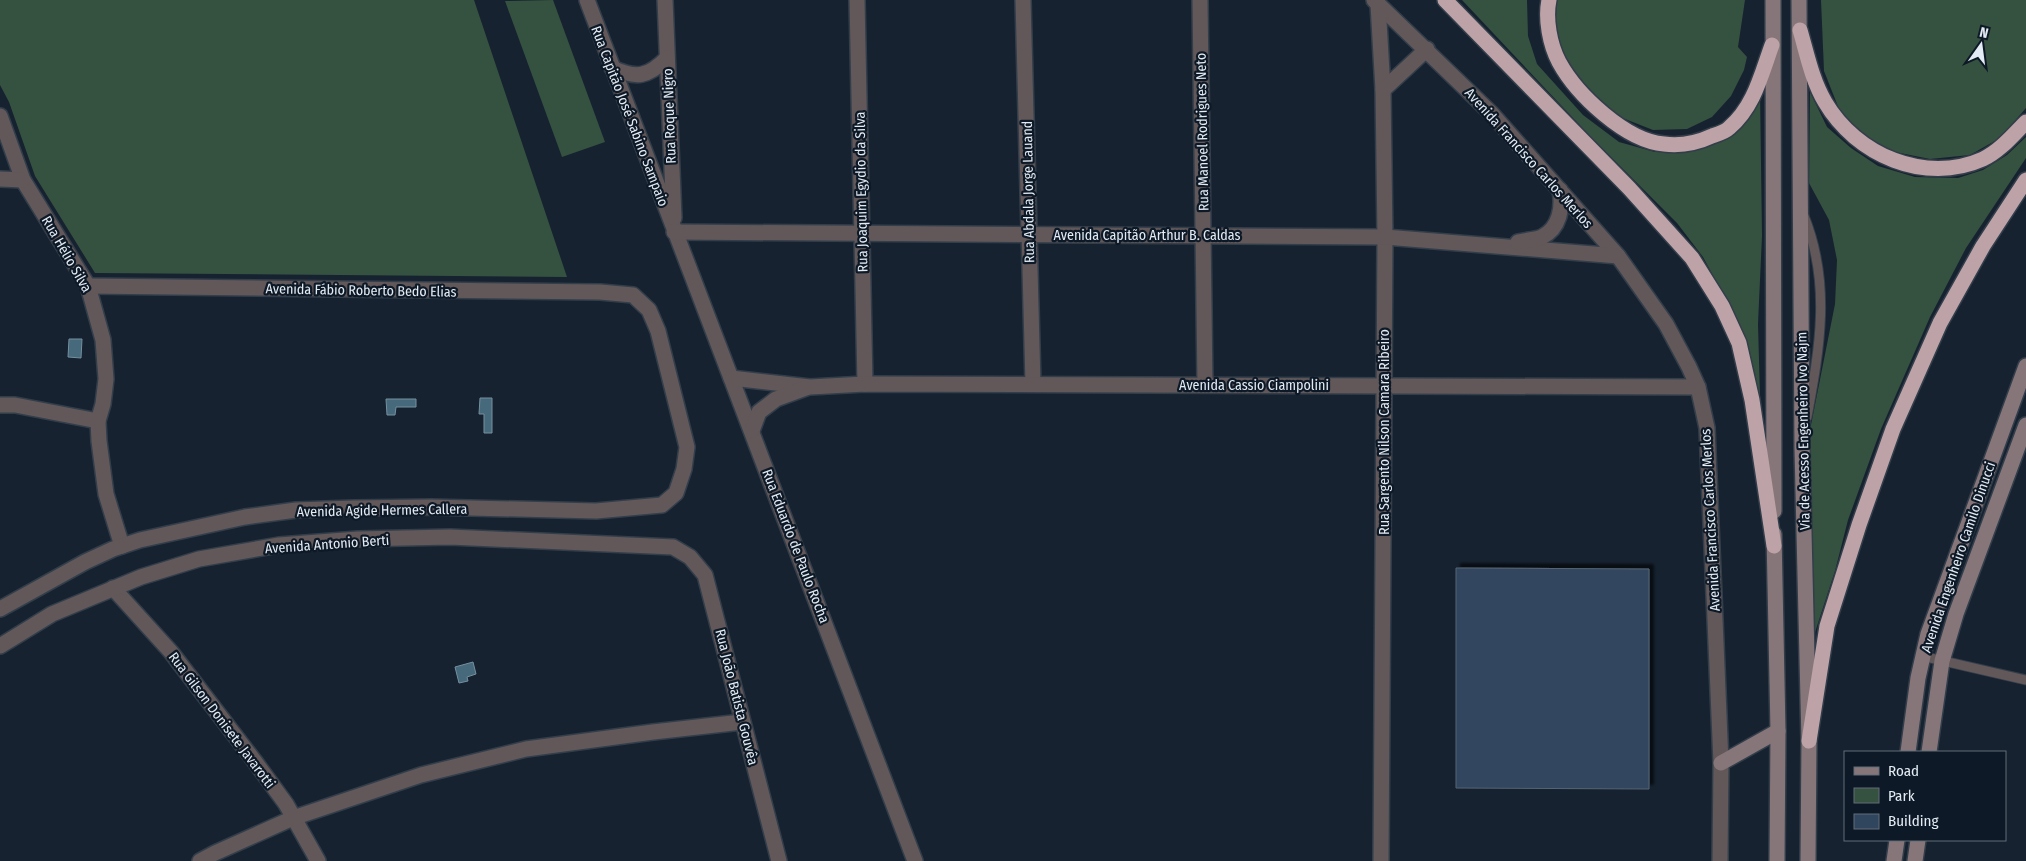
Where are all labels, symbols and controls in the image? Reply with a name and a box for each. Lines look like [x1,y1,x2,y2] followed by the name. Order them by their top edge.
[1956,20,2006,70] north arrow
[587,24,672,209] street label: Rua Capitão José Sabino Sampaio
[1978,24,1990,42] text: N
[1193,53,1212,211] street label: Rua Manoel Rodrigues Neto
[659,68,680,164] street label: Rua Roque Nigro
[1461,85,1596,232] street label: Avenida Francisco Carlos Merlos
[852,111,871,273] street label: Rua Joaquim Egydio da Silva
[1019,121,1038,263] street label: Rua Abdala Jorge Lauand
[38,213,95,296] street label: Rua Hélio Silva
[1054,227,1241,244] street label: Avenida Capitão Arthur B. Caldas
[265,280,457,301] street label: Avenida Fábio Roberto Bedo Elias
[1376,329,1393,535] street label: Rua Sargento Nilson Camara Ribeiro
[1793,332,1814,530] street label: Via de Acesso Engenheiro Ivo Najm
[1179,377,1329,394] street label: Avenida Cassio Ciampolini
[1697,428,1724,612] street label: Avenida Francisco Carlos Merlos
[1918,460,1999,655] street label: Avenida Engenheiro Camilo Dinucci
[758,467,833,626] street label: Rua Eduardo de Paulo Rocha
[297,501,468,520] street label: Avenida Agide Hermes Callera
[264,532,390,557] street label: Avenida Antonio Berti
[711,627,762,767] street label: Rua João Batista Gouvêa
[165,649,278,792] street label: Rua Gilson Donisete Javarotti
[1844,751,2006,841] legend
[1888,762,1919,780] text: Road
[1888,787,1915,805] text: Park
[1888,812,1939,830] text: Building

